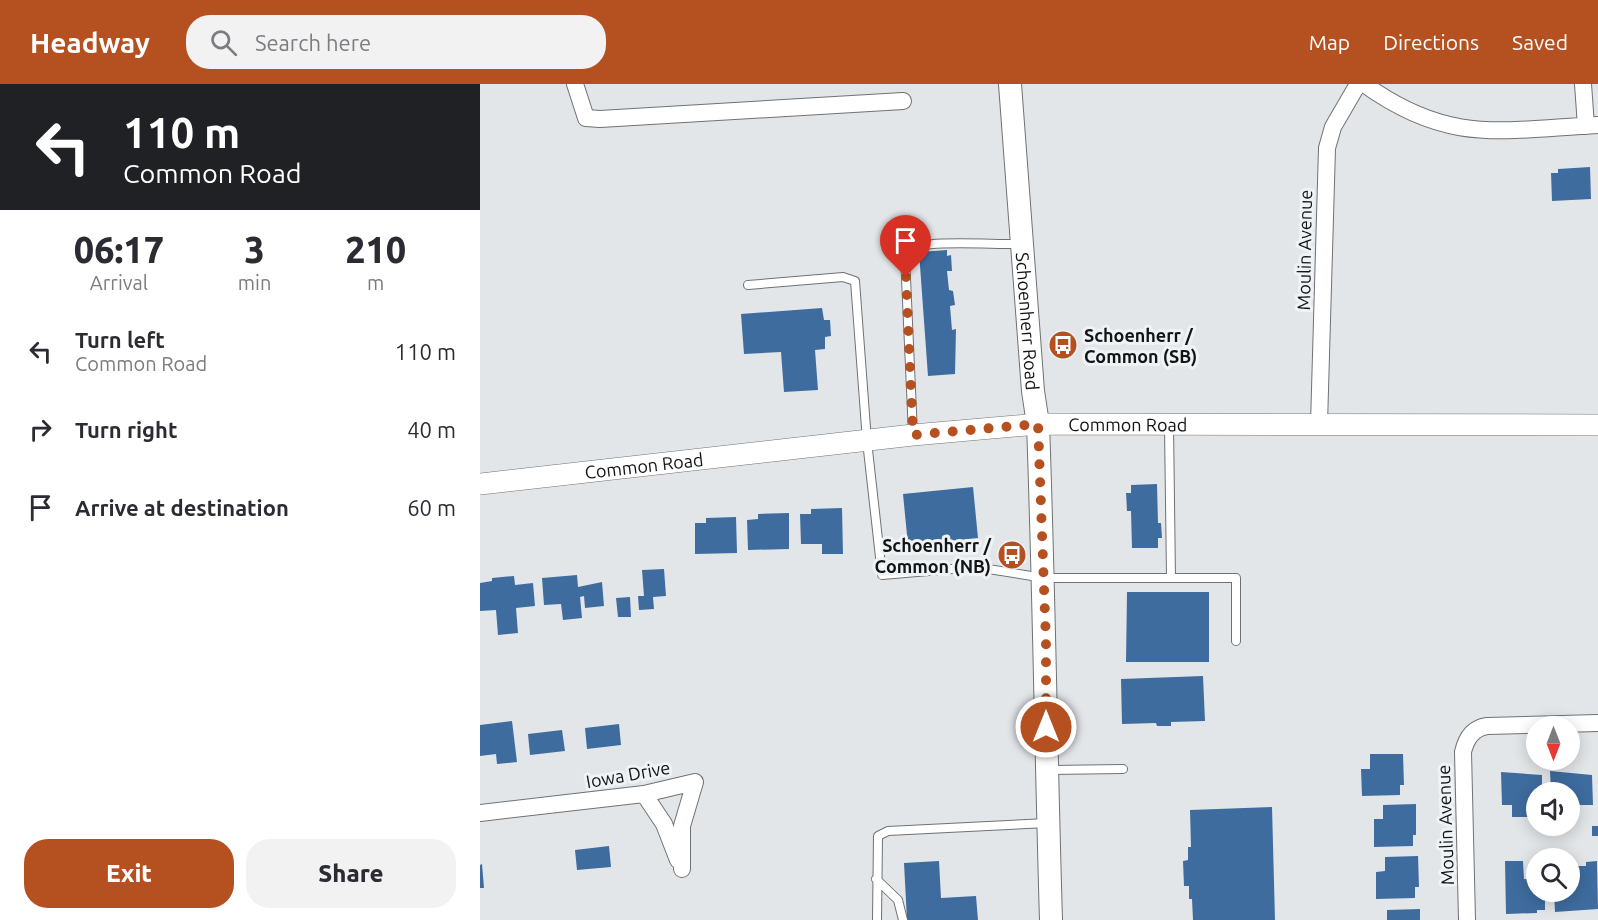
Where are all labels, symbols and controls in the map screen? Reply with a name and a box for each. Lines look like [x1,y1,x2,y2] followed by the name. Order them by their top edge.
[186,15,606,69] search box
[207,26,240,59] icon: search
[30,27,150,58] text: Headway
[255,30,371,55] text: Search here
[1309,30,1350,54] text: Map
[1383,30,1479,54] text: Directions
[1512,30,1568,54] text: Saved
[24,108,102,186] icon: left
[123,109,240,156] text: 110 m
[123,158,302,188] text: Common Road
[1293,190,1315,310] street label: Moulin Avenue
[880,215,931,277] pin
[889,224,922,257] icon: arrive
[74,229,164,270] text: 06:17
[244,229,265,270] text: 3
[345,229,406,270] text: 210
[1013,252,1043,391] street label: Schoenherr Road
[90,271,148,294] text: Arrival
[238,271,271,294] text: min
[367,271,384,294] text: m
[1084,325,1197,367] place label: Schoenherr / Common (SB)
[75,327,165,352] text: Turn left
[1047,329,1079,361] bus stop icon: Schoenherr / Common (SB)
[24,335,57,368] icon: left
[395,339,456,364] text: 110 m
[75,352,207,375] text: Common Road
[24,413,57,446] icon: right
[1068,414,1187,434] street label: Common Road
[75,417,177,442] text: Turn right
[407,417,456,442] text: 40 m
[584,449,704,482] street label: Common Road
[24,491,57,524] icon: arrive
[75,495,289,520] text: Arrive at destination
[407,495,456,520] text: 60 m
[875,535,991,577] place label: Schoenherr / Common (NB)
[996,539,1028,571] bus stop icon: Schoenherr / Common (NB)
[1014,695,1078,759] position arrow
[1526,716,1580,770] north arrow
[1526,716,1580,902] map controls
[584,757,672,791] street label: Iowa Drive
[1433,764,1457,886] street label: Moulin Avenue
[1526,782,1580,836] button: sound
[24,839,234,908] button: Exit
[246,839,456,908] button: Share
[1526,848,1580,902] button: search

